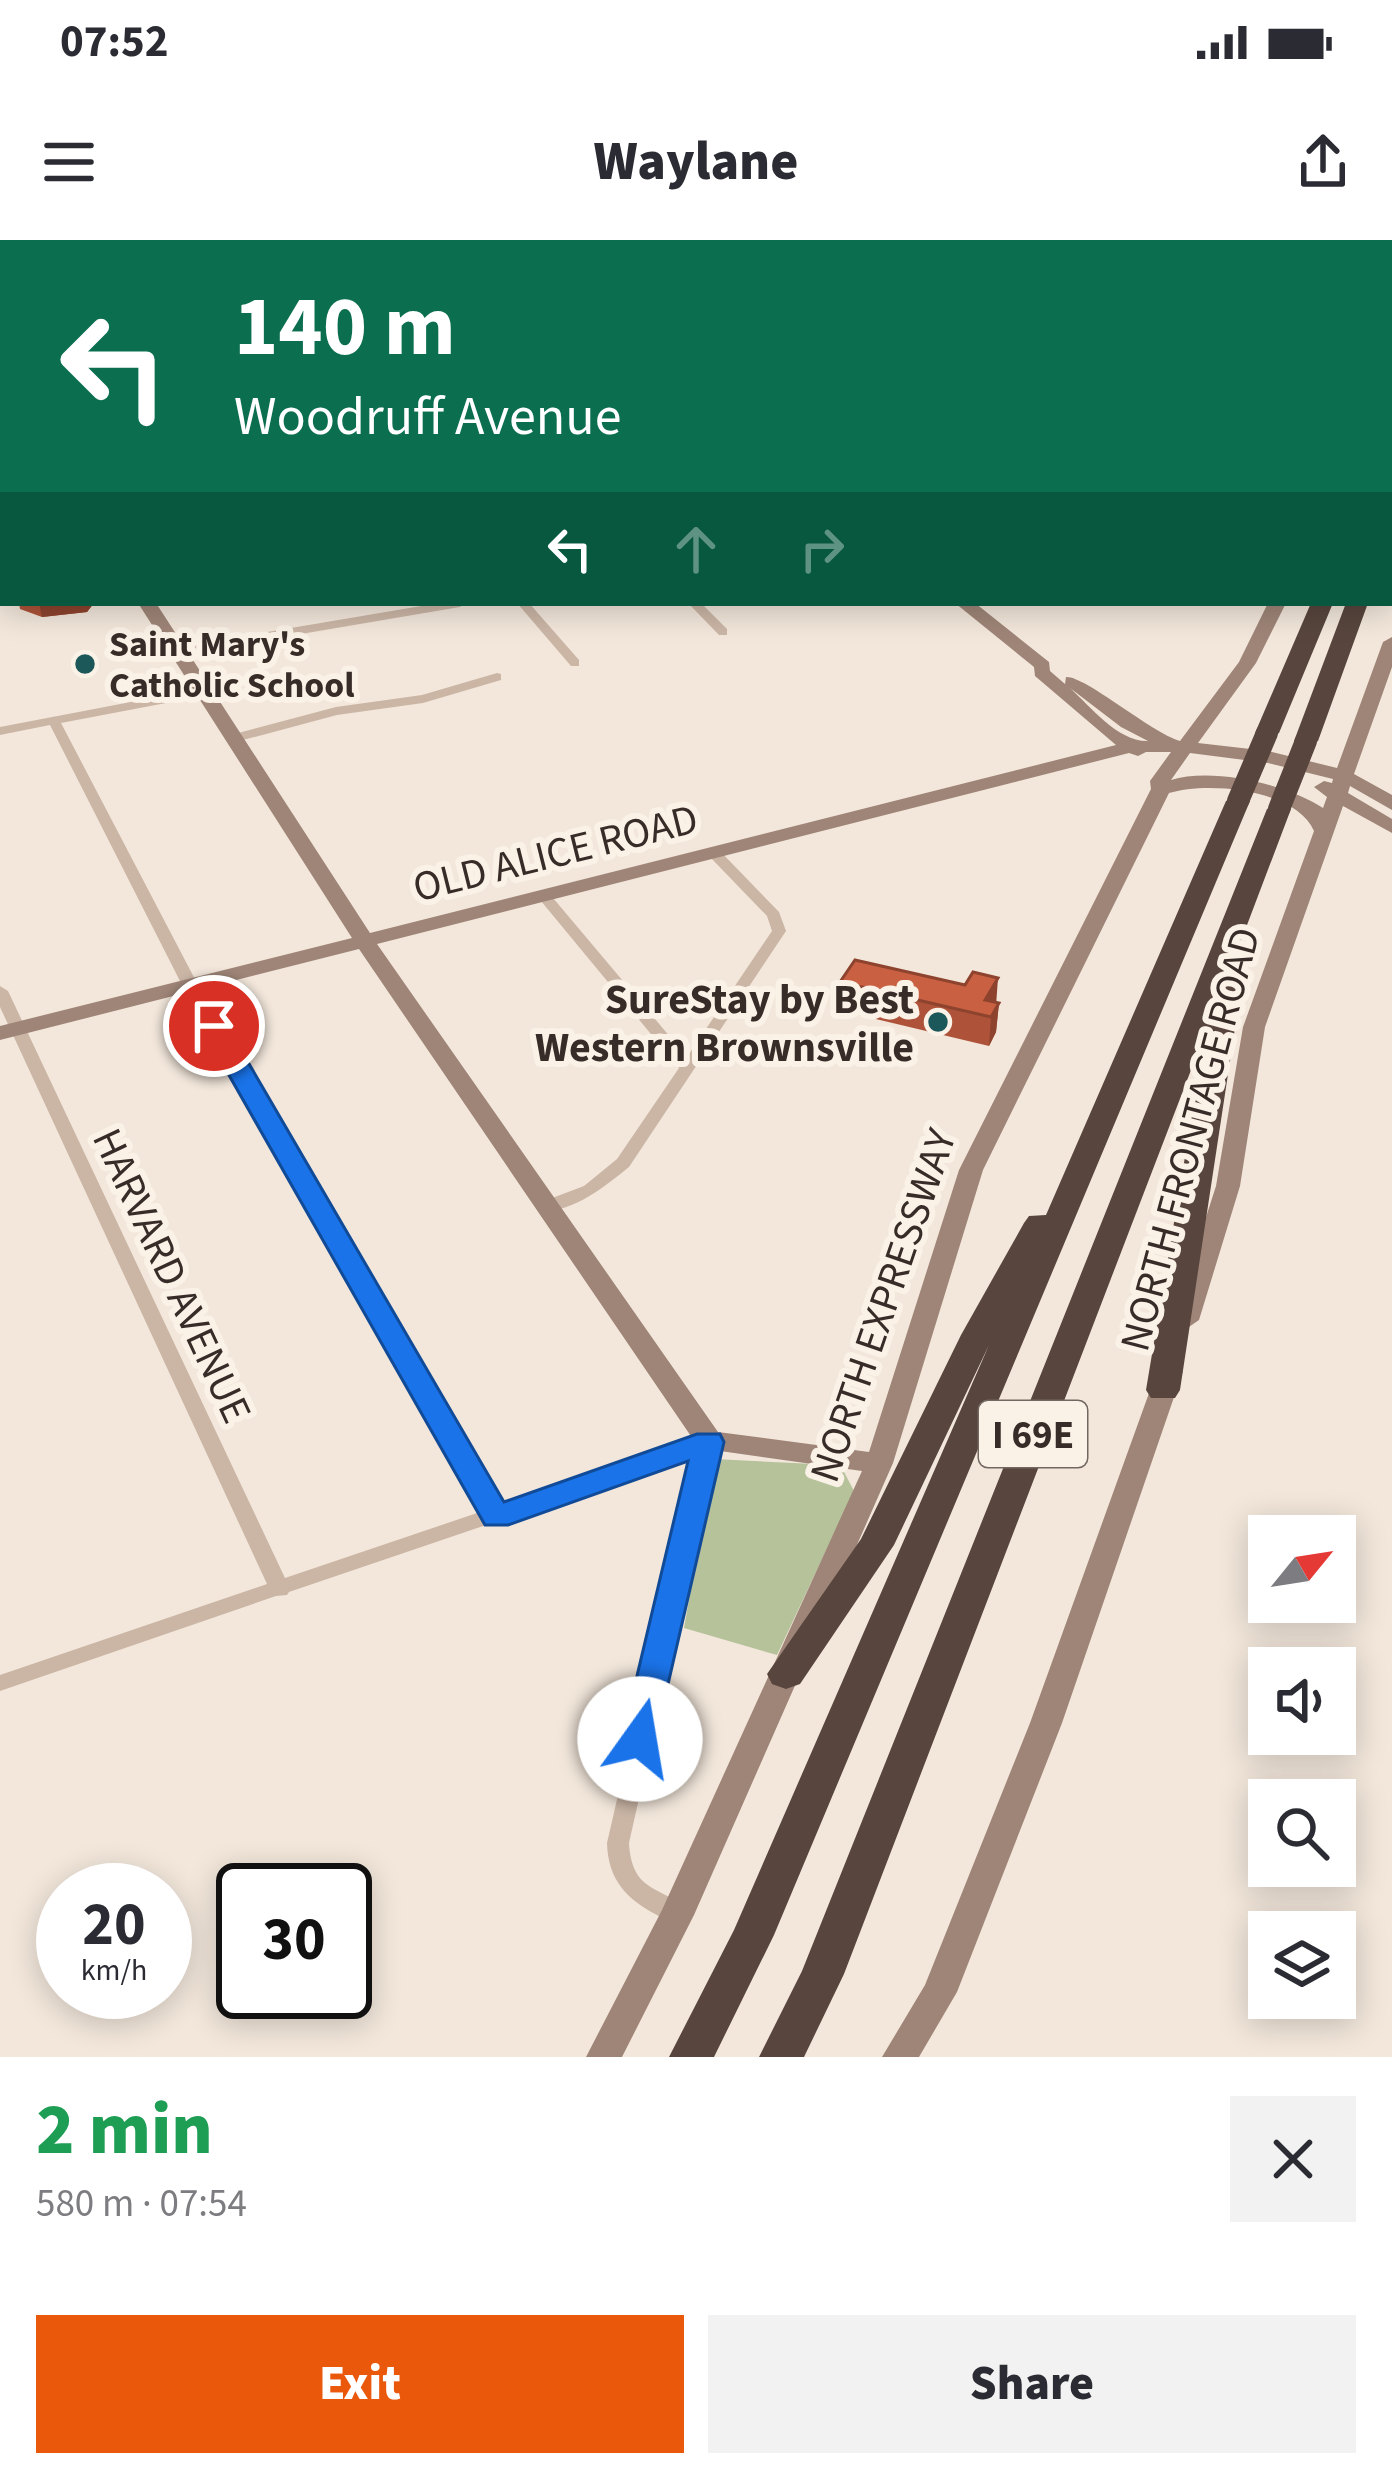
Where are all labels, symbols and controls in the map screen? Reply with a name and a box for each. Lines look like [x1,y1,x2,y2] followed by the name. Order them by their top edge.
[60,10,169,74] text: 07:52
[594,124,798,201] text: Waylane
[36,129,102,195] icon: menu
[1290,129,1356,195] icon: share
[234,268,456,388] text: 140 m
[36,288,192,444] icon: left
[234,379,621,456] text: Woodruff Avenue
[537,516,603,582] icon: left
[663,516,729,582] icon: ahead
[789,516,855,582] icon: right
[109,619,355,711] place label: Saint Mary's Catholic School
[72,651,98,677] marker: Saint Mary's Catholic School
[407,790,704,918] street label: OLD ALICE ROAD
[1106,921,1276,1358] street label: NORTH FRONTAGE ROAD
[535,970,914,1078] place label: SureStay by Best Western Brownsville
[163,975,265,1077] pin
[181,993,247,1059] icon: arrive
[925,1009,951,1035] marker: SureStay by Best Western Brownsville
[77,1119,266,1433] street label: HARVARD AVENUE
[795,1120,973,1490] street label: NORTH EXPRESSWAY
[979,1401,1087,1467] road number: I 69E
[1248,1515,1356,1623] north arrow
[1248,1515,1356,2019] map controls
[1248,1647,1356,1755] button: sound
[577,1676,703,1802] position arrow
[1248,1779,1356,1887] button: search
[216,1863,372,2019] speed limit sign: 30
[82,1883,146,1968] text: 20
[1248,1911,1356,2019] button: layers
[81,1949,147,1992] text: km/h
[36,2079,213,2182] text: 2 min
[1230,2096,1356,2222] button: close
[36,2176,247,2232] text: 580 m · 07:54
[36,2315,684,2453] button: Exit
[708,2315,1356,2453] button: Share

